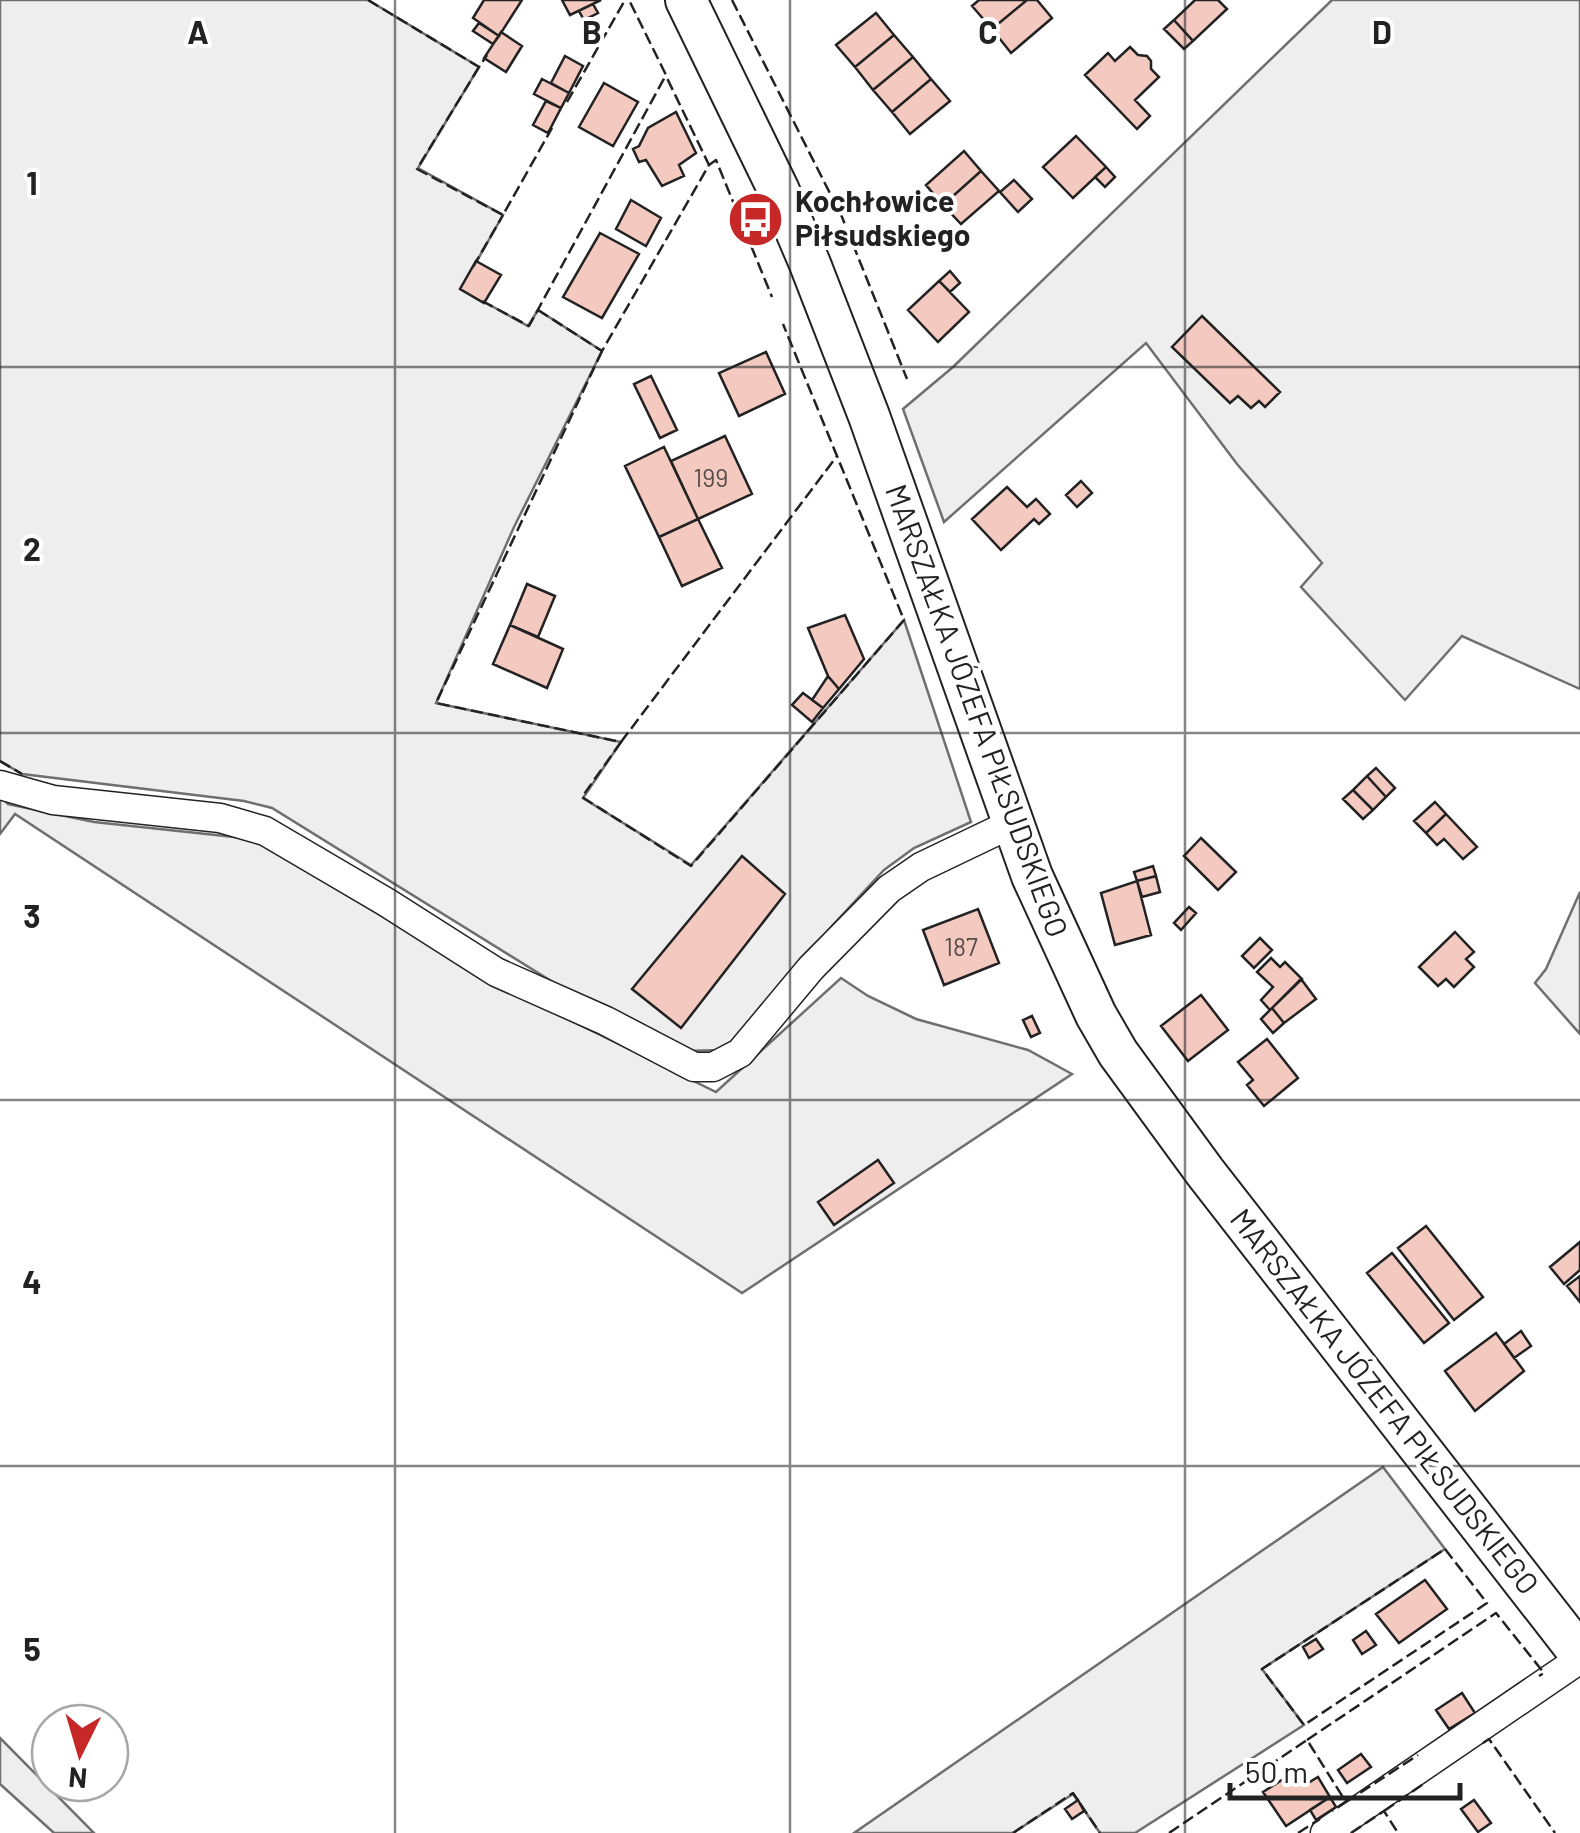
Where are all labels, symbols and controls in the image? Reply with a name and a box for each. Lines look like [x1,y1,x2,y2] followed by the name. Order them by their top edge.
[187,12,209,50] text: A
[582,12,602,50] text: B
[978,12,998,50] text: C
[1372,12,1392,50] text: D
[26,163,38,201] text: 1
[795,182,970,252] place label: Kochłowice Piłsudskiego
[726,189,786,249] bus stop icon: Kochłowice Piłsudskiego
[694,462,728,492] house number: 199
[879,479,1077,942] street label: MARSZAŁKA JÓZEFA PIŁSUDSKIEGO
[23,529,41,567] text: 2
[23,896,41,934] text: 3
[944,931,978,961] house number: 187
[1224,1201,1547,1601] street label: MARSZAŁKA JÓZEFA PIŁSUDSKIEGO
[22,1262,42,1300] text: 4
[23,1629,41,1667] text: 5
[30,1703,130,1803] north arrow
[1230,1738,1460,1800] scale bar
[1245,1753,1308,1789] text: 50 m
[67,1761,88,1797] text: N

